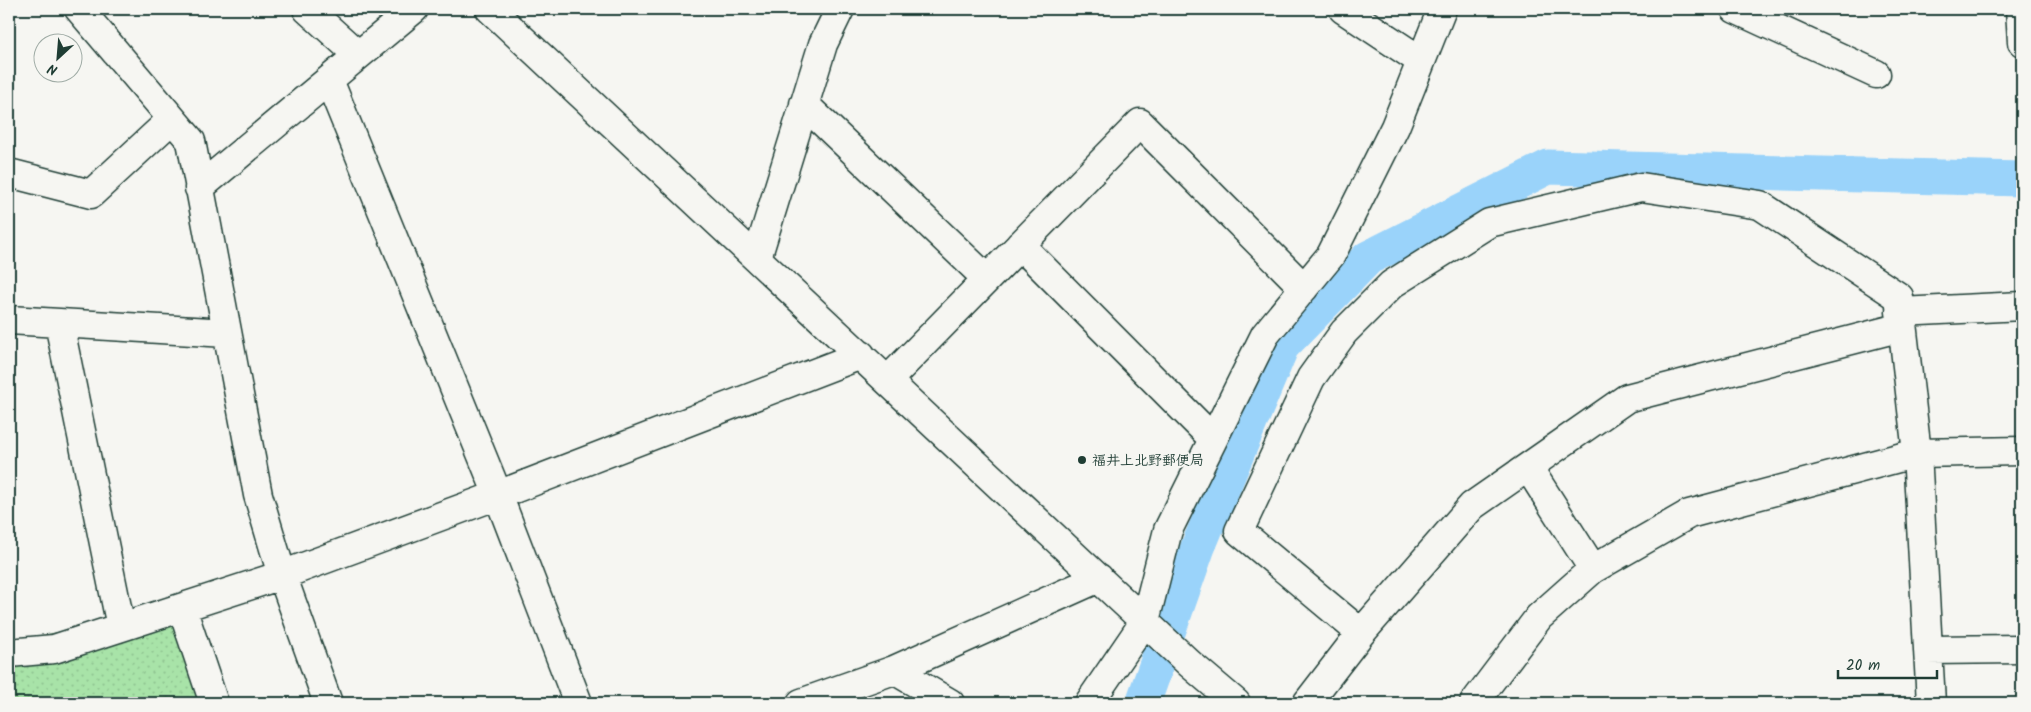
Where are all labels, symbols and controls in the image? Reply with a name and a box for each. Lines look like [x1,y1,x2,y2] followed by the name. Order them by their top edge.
[32,32,82,82] north arrow
[44,57,62,81] text: N
[1092,450,1204,472] place label: 福井上北野郵便局
[1076,454,1088,466] marker: 福井上北野郵便局
[1838,647,1937,679] scale bar
[1846,654,1880,678] text: 20 m

